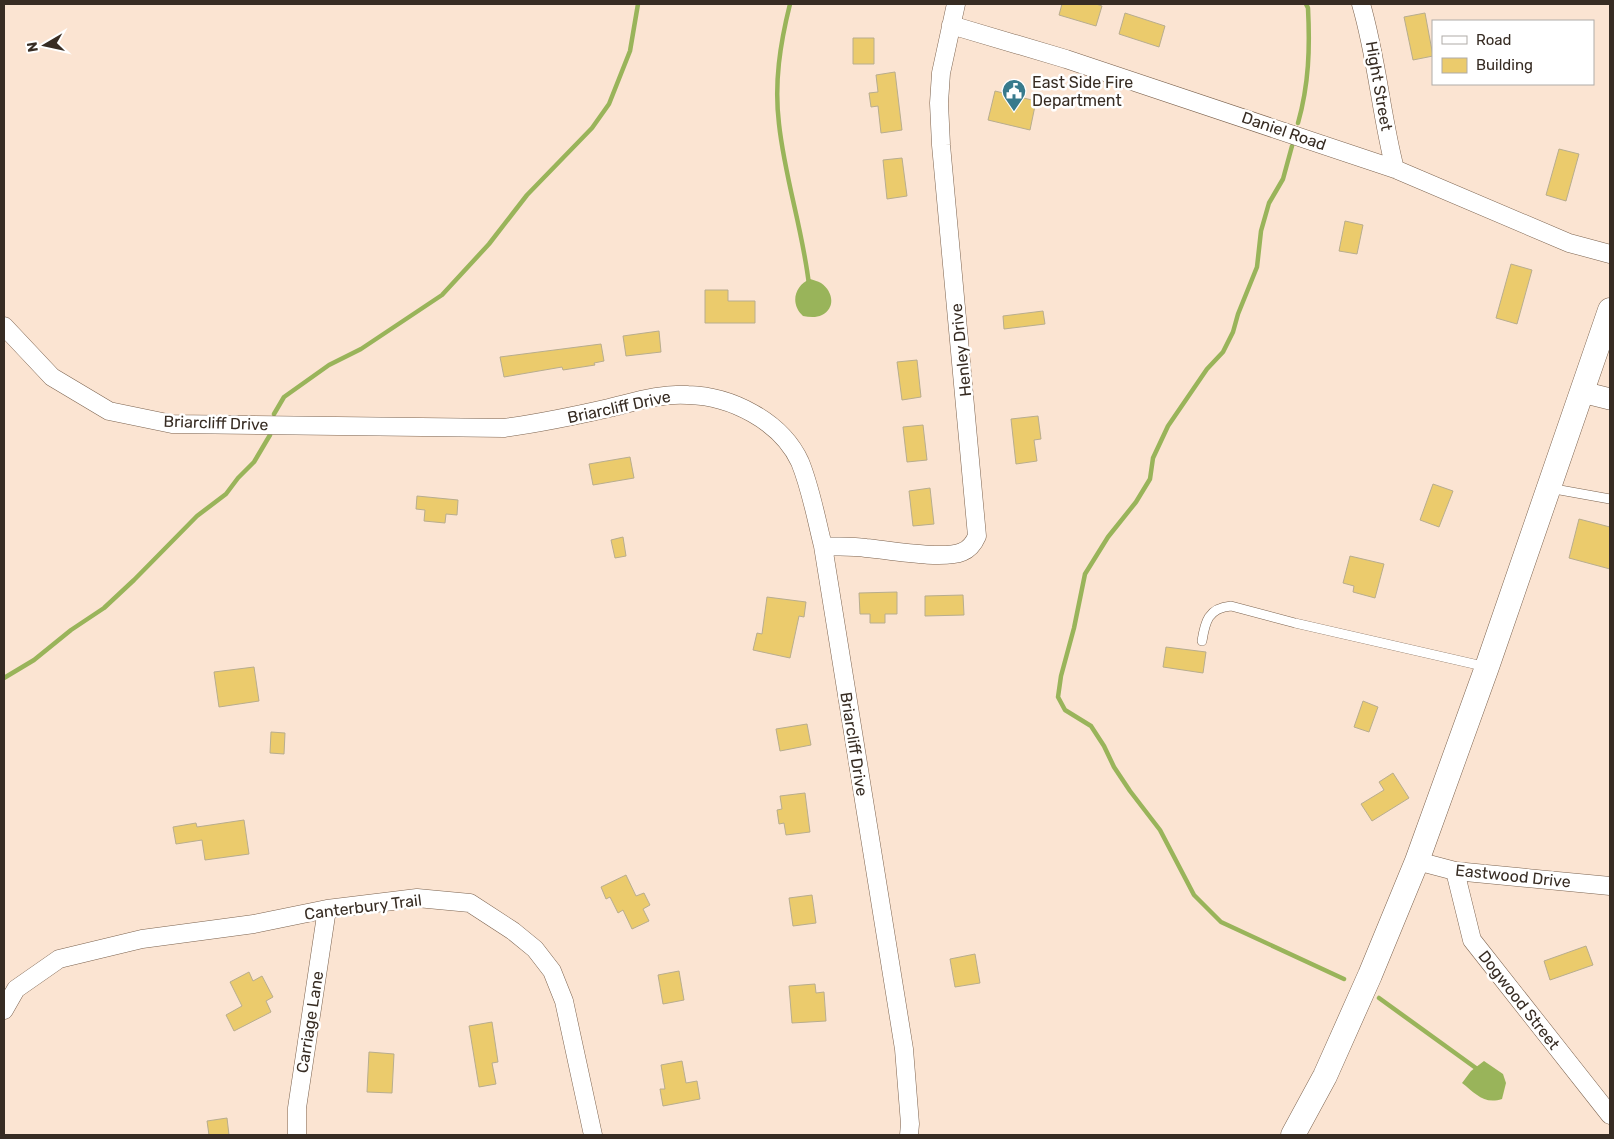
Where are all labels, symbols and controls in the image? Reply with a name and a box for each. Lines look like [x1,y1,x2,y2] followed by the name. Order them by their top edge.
[20,20,70,70] north arrow
[1432,20,1594,85] legend
[1476,31,1512,49] text: Road
[1362,40,1396,132] street label: Hight Street
[23,41,42,53] text: N
[1476,56,1533,74] text: Building
[1032,73,1133,110] place label: East Side Fire Department
[1001,78,1027,112] public building icon: East Side Fire Department
[1239,108,1329,154] street label: Daniel Road
[947,303,975,397] street label: Henley Drive
[566,387,672,427] street label: Briarcliff Drive
[163,412,269,434] street label: Briarcliff Drive
[836,691,872,797] street label: Briarcliff Drive
[1454,860,1572,892] street label: Eastwood Drive
[303,890,423,924] street label: Canterbury Trail
[1474,947,1564,1053] street label: Dogwood Street
[293,969,327,1074] street label: Carriage Lane

